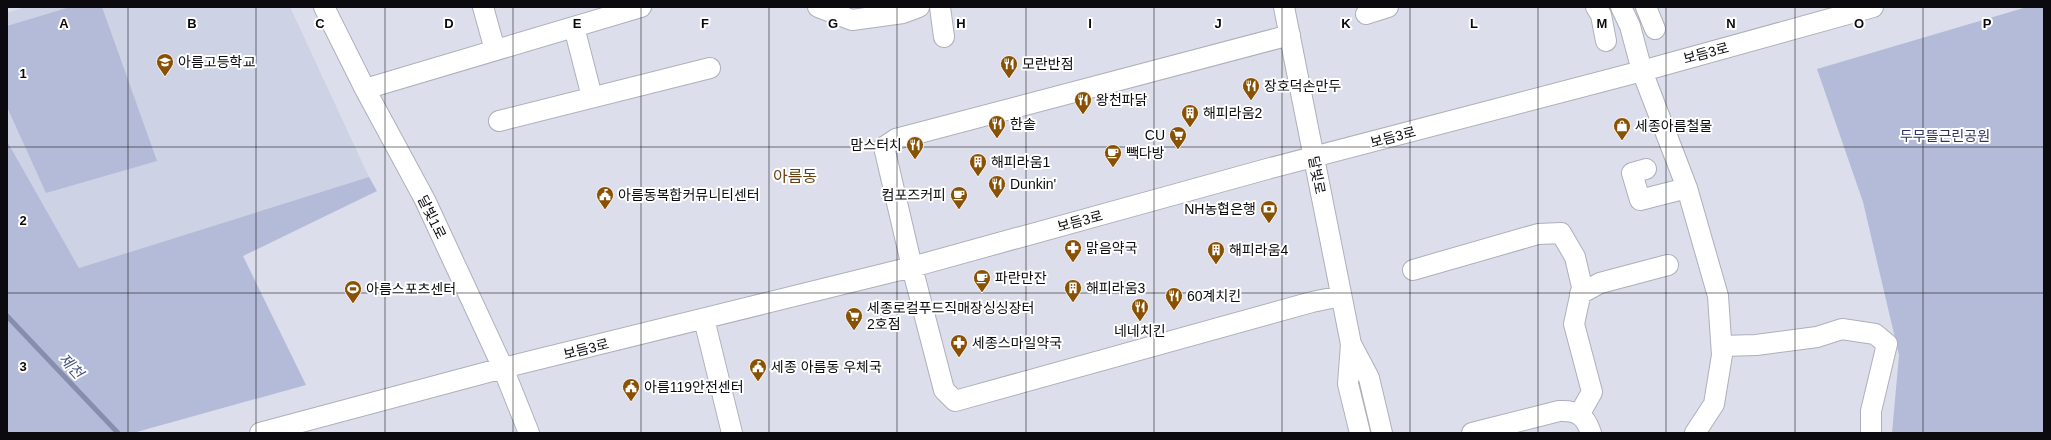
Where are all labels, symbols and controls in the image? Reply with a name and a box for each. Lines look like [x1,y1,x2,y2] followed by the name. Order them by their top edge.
[59,16,69,31] text: A
[187,16,197,31] text: B
[315,16,325,31] text: C
[444,16,454,31] text: D
[573,16,582,31] text: E
[701,16,709,31] text: F
[828,16,838,31] text: G
[956,16,966,31] text: H
[1088,16,1092,31] text: I
[1214,16,1222,31] text: J
[1341,16,1351,31] text: K
[1470,16,1478,31] text: L
[1597,16,1607,31] text: M
[1726,16,1736,31] text: N
[1854,16,1864,31] text: O
[1983,16,1992,31] text: P
[1682,39,1731,67] street label: 보듬3로
[155,52,175,77] school or university icon: 아름고등학교
[178,54,255,70] place label: 아름고등학교
[999,54,1019,79] restaurant icon: 모란반점
[1022,56,1074,72] place label: 모란반점
[19,66,27,81] text: 1
[1241,76,1261,101] restaurant icon: 장호덕손만두
[1264,78,1341,94] place label: 장호덕손만두
[1073,90,1093,115] restaurant icon: 왕천파닭
[1096,92,1148,108] place label: 왕천파닭
[1180,103,1200,128] building icon: 해피라움2
[1203,105,1263,121] place label: 해피라움2
[987,114,1007,139] restaurant icon: 한솥
[1010,116,1036,132] place label: 한솥
[1612,116,1632,141] shop icon: 세종아름철물
[1635,118,1712,134] place label: 세종아름철물
[1369,123,1418,151] street label: 보듬3로
[1168,125,1188,150] supermarket icon: CU
[1145,127,1165,143] place label: CU
[1900,128,1990,144] park label: 두무뜰근린공원
[905,135,925,160] restaurant icon: 맘스터치
[850,137,902,153] place label: 맘스터치
[1103,143,1123,168] cafe icon: 빽다방
[1126,145,1165,161] place label: 빽다방
[968,152,988,177] building icon: 해피라움1
[991,154,1051,170] place label: 해피라움1
[1305,155,1329,196] street label: 달빛로
[773,168,817,185] district label: 아름동
[987,174,1007,199] restaurant icon: Dunkin'
[1010,176,1056,192] place label: Dunkin'
[595,185,615,210] public building icon: 아름동복합커뮤니티센터
[949,185,969,210] cafe icon: 컴포즈커피
[618,187,760,203] place label: 아름동복합커뮤니티센터
[882,187,946,203] place label: 컴포즈커피
[415,193,449,241] street label: 달빛1로
[1259,199,1279,224] bank icon: NH농협은행
[1184,201,1256,217] place label: NH농협은행
[1056,207,1105,235] street label: 보듬3로
[19,213,27,228] text: 2
[1063,238,1083,263] pharmacy icon: 맑음약국
[1086,240,1138,256] place label: 맑음약국
[1206,240,1226,265] building icon: 해피라움4
[1229,242,1289,258] place label: 해피라움4
[972,268,992,293] cafe icon: 파란만잔
[995,270,1047,286] place label: 파란만잔
[1063,278,1083,303] building icon: 해피라움3
[343,279,363,304] sports icon: 아름스포츠센터
[1086,280,1146,296] place label: 해피라움3
[366,281,456,297] place label: 아름스포츠센터
[1164,286,1184,311] restaurant icon: 60계치킨
[1187,288,1241,304] place label: 60계치킨
[1130,297,1150,322] restaurant icon: 네네치킨
[867,300,1034,332] place label: 세종로컬푸드직매장싱싱장터 2호점
[844,306,864,331] supermarket icon: 세종로컬푸드직매장싱싱장터 2호점
[1114,323,1166,339] place label: 네네치킨
[949,333,969,358] pharmacy icon: 세종스마일약국
[972,335,1062,351] place label: 세종스마일약국
[562,336,611,362] street label: 보듬3로
[56,350,88,383] water label: 제천
[748,357,768,382] public building icon: 세종 아름동 우체국
[19,359,27,374] text: 3
[771,359,882,375] place label: 세종 아름동 우체국
[621,377,641,402] public building icon: 아름119안전센터
[644,379,744,395] place label: 아름119안전센터

